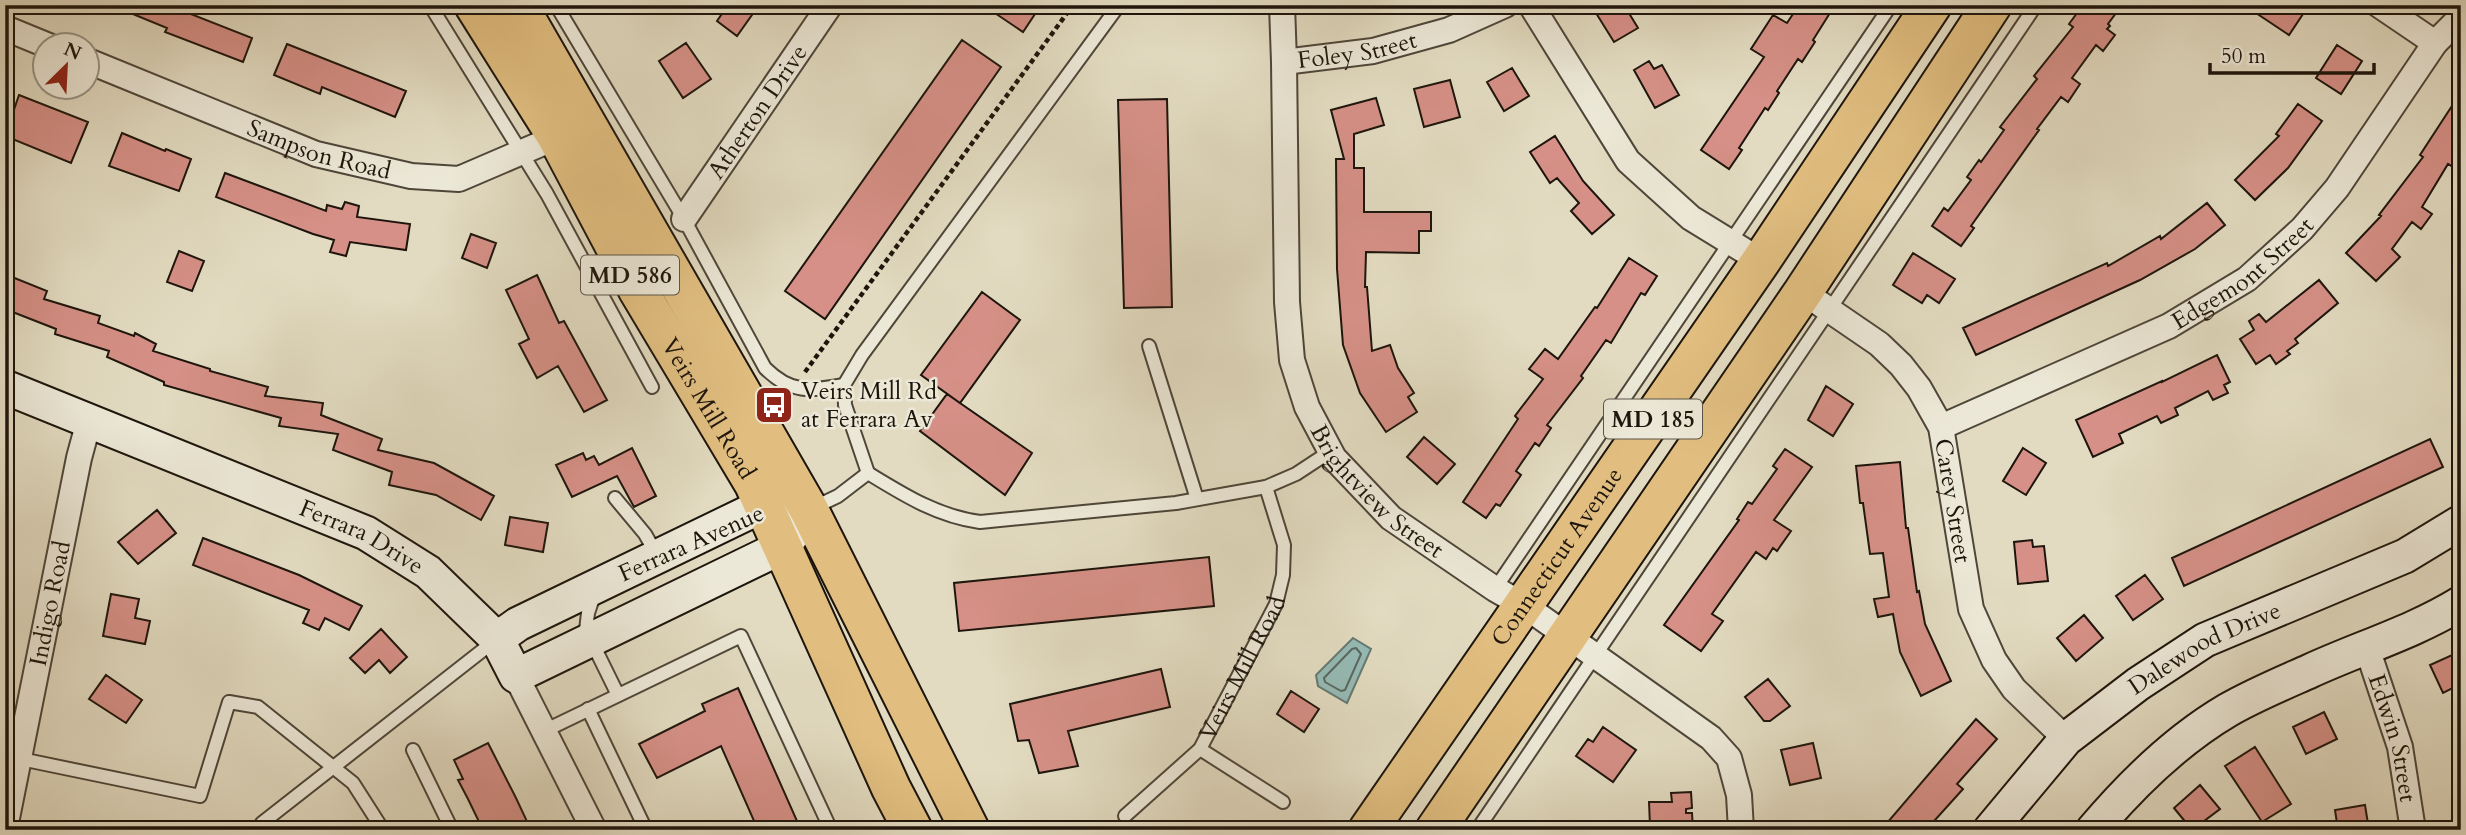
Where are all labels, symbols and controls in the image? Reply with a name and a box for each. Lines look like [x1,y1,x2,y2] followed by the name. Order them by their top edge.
[1296,24,1421,77] street label: Foley Street
[32,32,102,102] north arrow
[2210,32,2375,76] scale bar
[60,36,86,67] text: N
[700,38,815,186] street label: Atherton Drive
[2221,42,2266,71] text: 50 m
[242,112,394,188] street label: Sampson Road
[2165,210,2322,338] street label: Edgemont Street
[581,256,679,294] road number: MD 586
[653,332,764,486] street label: Veirs Mill Road
[801,375,937,436] place label: Veirs Mill Rd at Ferrara Av
[753,384,795,426] bus stop icon: Veirs Mill Rd at Ferrara Av
[1604,400,1702,438] road number: MD 185
[1302,419,1450,566] street label: Brightview Street
[1926,436,1979,566] street label: Carey Street
[1484,461,1631,653] street label: Connecticut Avenue
[294,492,430,582] street label: Ferrara Drive
[613,497,769,590] street label: Ferrara Avenue
[22,538,79,669] street label: Indigo Road
[1191,593,1294,746] street label: Veirs Mill Road
[2122,594,2286,703] street label: Dalewood Drive
[2360,670,2424,805] street label: Edwin Street

